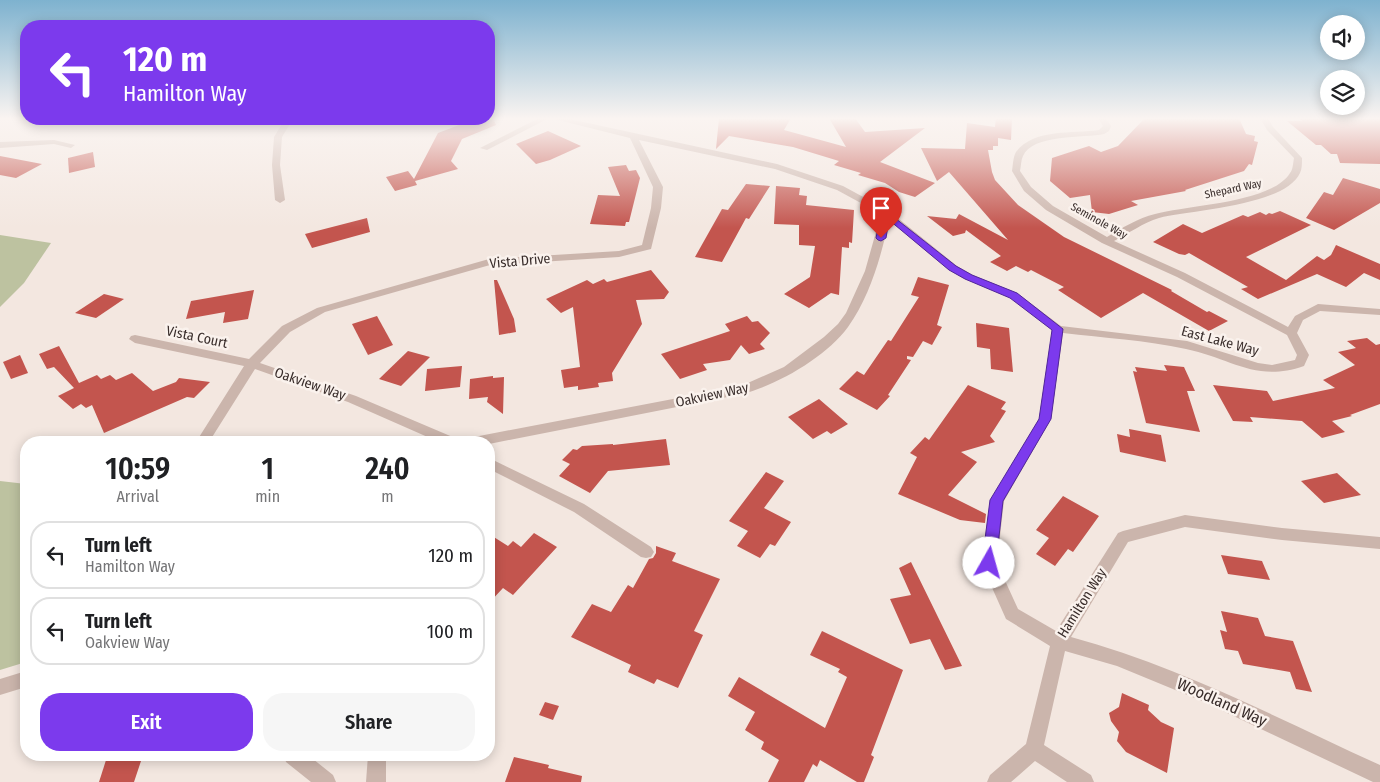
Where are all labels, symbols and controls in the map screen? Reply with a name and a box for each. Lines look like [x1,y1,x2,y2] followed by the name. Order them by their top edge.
[1320,15,1365,115] map controls
[1320,15,1365,60] button: sound
[123,38,207,80] text: 120 m
[40,40,105,105] icon: left
[1320,70,1365,115] button: layers
[123,80,247,107] text: Hamilton Way
[1203,177,1263,201] street label: Shepard Way
[860,187,902,238] pin
[867,194,895,222] icon: arrive
[1068,200,1130,242] street label: Seminole Way
[489,250,551,272] street label: Vista Drive
[165,322,230,352] street label: Vista Court
[1179,322,1261,360] street label: East Lake Way
[272,364,349,404] street label: Oakview Way
[674,379,751,411] street label: Oakview Way
[105,451,170,487] text: 10:59
[261,451,274,487] text: 1
[365,451,410,487] text: 240
[116,487,159,506] text: Arrival
[255,487,280,506] text: min
[381,487,394,506] text: m
[85,534,152,557] text: Turn left
[962,536,1014,588] position arrow
[42,541,70,569] icon: left
[428,544,473,567] text: 120 m
[85,557,175,576] text: Hamilton Way
[1054,564,1110,641] street label: Hamilton Way
[85,610,152,633] text: Turn left
[42,617,70,645] icon: left
[427,620,473,643] text: 100 m
[85,633,170,652] text: Oakview Way
[1174,674,1271,731] street label: Woodland Way
[40,693,253,751] button: Exit
[263,693,475,751] button: Share

